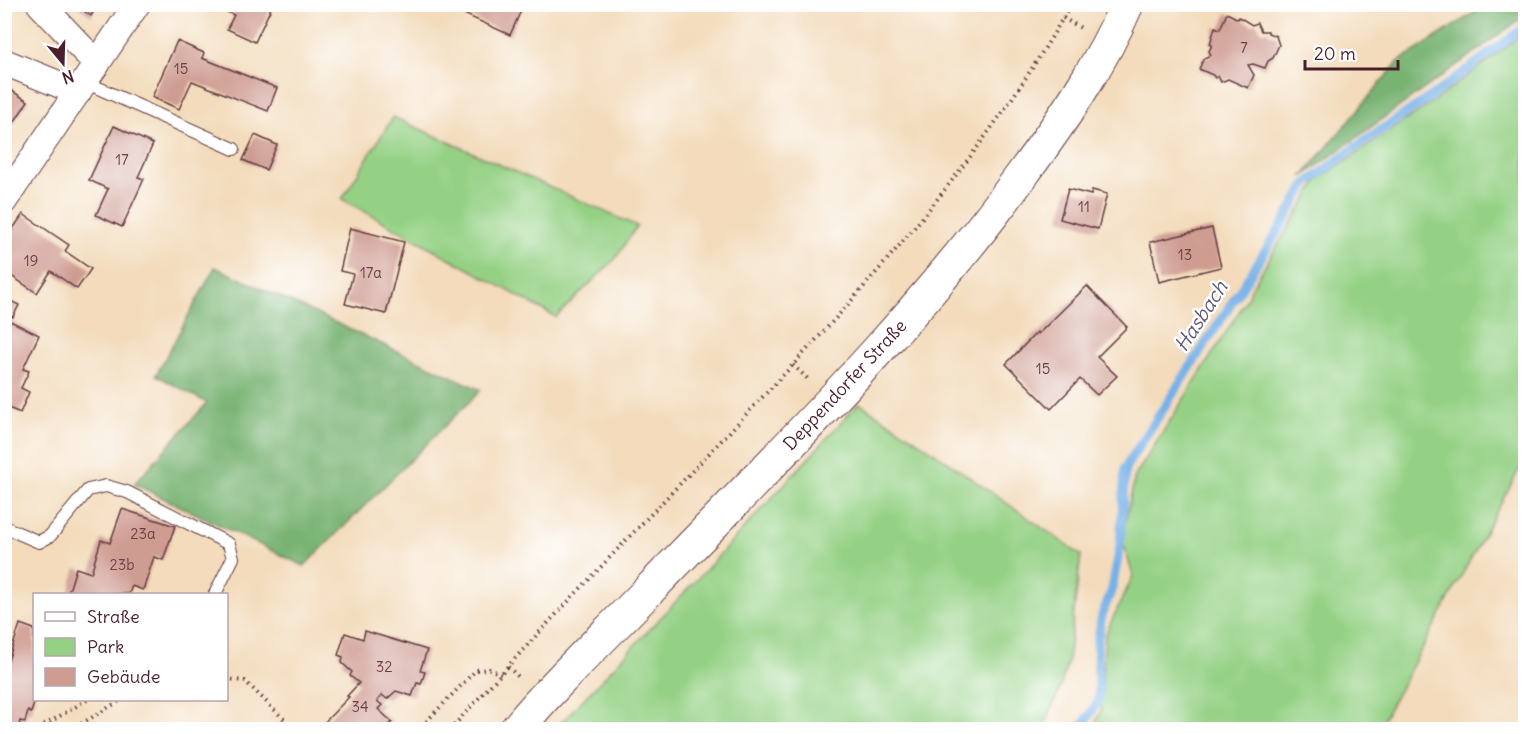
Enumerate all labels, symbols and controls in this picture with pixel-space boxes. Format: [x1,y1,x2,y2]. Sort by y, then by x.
north arrow [33,33,93,93]
scale bar [1305,33,1398,71]
house number: 7 [1240,38,1248,57]
text: 20 m [1314,42,1356,65]
house number: 15 [174,59,188,78]
text: N [59,66,76,88]
house number: 17 [115,150,129,169]
house number: 11 [1078,197,1090,216]
house number: 13 [1178,245,1192,264]
house number: 19 [24,251,38,270]
house number: 17a [360,263,382,282]
water label: Hasbach [1169,275,1233,356]
street label: Deppendorfer Straße [778,314,911,455]
house number: 15 [1036,359,1050,378]
house number: 23a [130,524,156,543]
house number: 23b [109,555,135,574]
legend [33,593,228,701]
text: Straße [87,605,140,628]
text: Park [87,635,124,658]
house number: 32 [376,657,392,676]
text: Gebäude [87,665,160,688]
house number: 34 [351,697,369,716]

